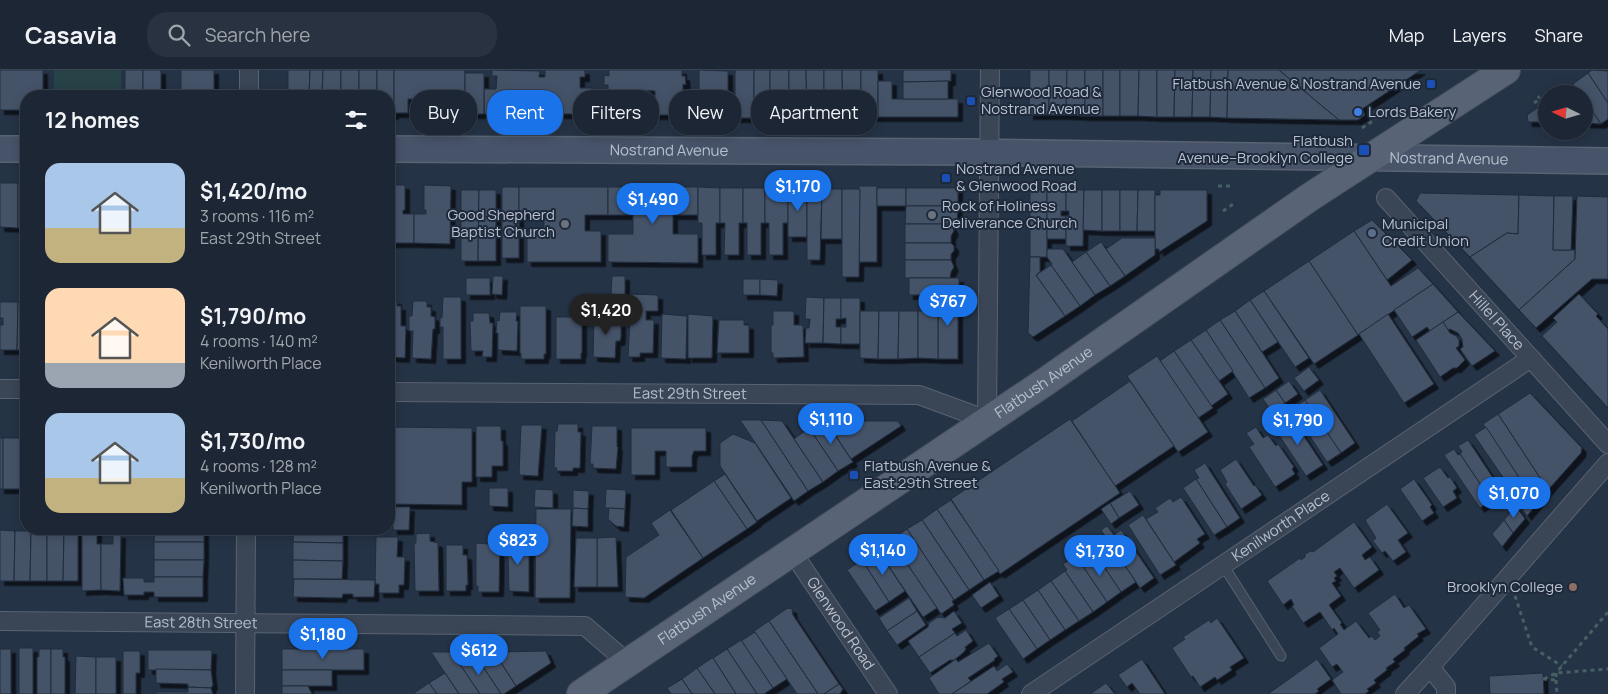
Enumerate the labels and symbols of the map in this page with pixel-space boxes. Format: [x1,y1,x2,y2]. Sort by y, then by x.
place label: Flatbush Avenue & Nostrand Avenue [1172,73,1421,94]
marker: Flatbush Avenue & Nostrand Avenue [1425,78,1437,90]
place label: Glenwood Road & Nostrand Avenue [981,81,1102,119]
north arrow [1538,85,1592,140]
marker: Glenwood Road & Nostrand Avenue [965,95,977,107]
place label: Lords Bakery [1368,101,1456,122]
marker: Lords Bakery [1352,106,1364,118]
place label: Flatbush Avenue–Brooklyn College [1178,130,1353,168]
street label: Nostrand Avenue [610,139,729,161]
marker: Flatbush Avenue–Brooklyn College [1357,143,1371,157]
street label: Nostrand Avenue [1390,147,1509,170]
place label: Nostrand Avenue & Glenwood Road [956,158,1077,196]
pin: $1,170 [757,170,839,212]
marker: Nostrand Avenue & Glenwood Road [940,172,952,184]
pin: $1,490 [612,182,694,225]
place label: Rock of Holiness Deliverance Church [942,195,1077,233]
place label: Good Shepherd Baptist Church [447,204,555,242]
marker: Rock of Holiness Deliverance Church [926,209,938,221]
place label: Municipal Credit Union [1382,213,1469,251]
marker: Good Shepherd Baptist Church [559,218,571,230]
marker: Municipal Credit Union [1366,227,1378,239]
pin: $767 [918,284,978,327]
street label: Hillel Place [1464,286,1530,355]
pin: $1,420 [565,294,647,336]
street label: Flatbush Avenue [990,341,1097,423]
street label: East 29th Street [633,382,747,404]
pin: $1,110 [790,402,872,445]
pin: $1,790 [1257,404,1339,446]
place label: Flatbush Avenue & East 29th Street [864,455,991,493]
marker: Flatbush Avenue & East 29th Street [848,469,860,481]
pin: $1,070 [1473,476,1555,519]
street label: Kenilworth Place [1227,485,1334,566]
pin: $823 [488,524,548,566]
pin: $1,140 [842,534,924,576]
pin: $1,730 [1059,534,1141,577]
street label: Flatbush Avenue [654,568,760,649]
street label: Glenwood Road [802,573,880,674]
place label: Brooklyn College [1447,576,1563,597]
marker: Brooklyn College [1567,581,1579,593]
street label: East 28th Street [144,611,258,633]
pin: $1,180 [282,618,364,660]
pin: $612 [449,634,509,676]

